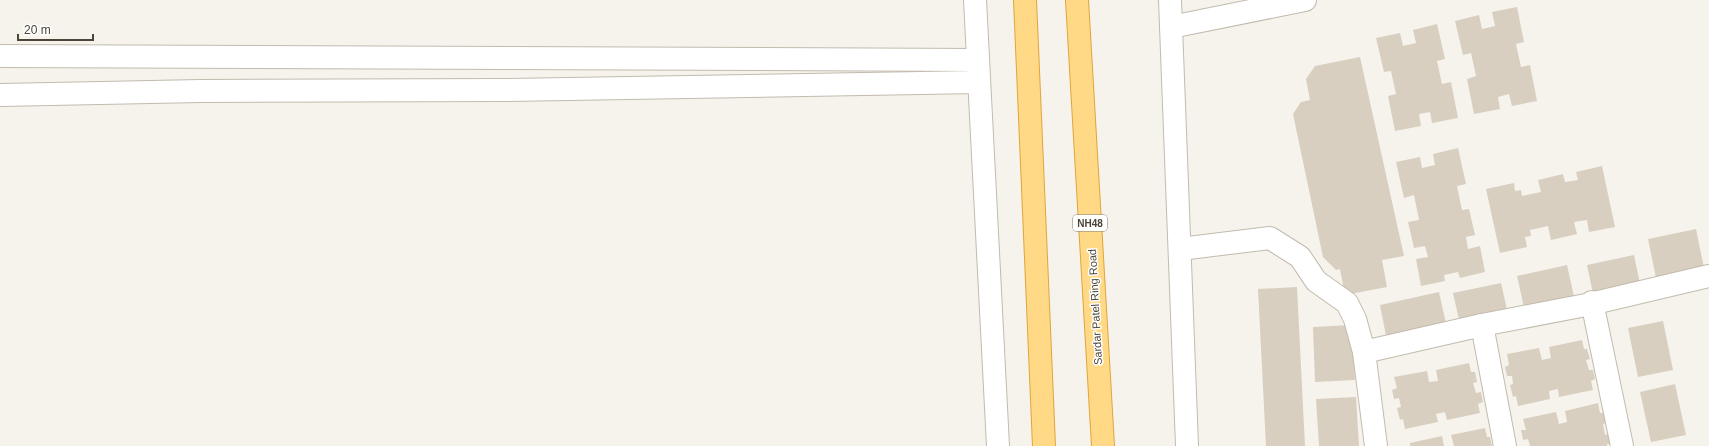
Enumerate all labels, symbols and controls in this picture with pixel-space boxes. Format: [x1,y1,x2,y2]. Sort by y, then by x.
scale bar [18,16,93,42]
text: 20 m [24,23,51,37]
road number: NH48 [1073,215,1107,231]
street label: Sardar Patel Ring Road [1086,249,1104,365]

